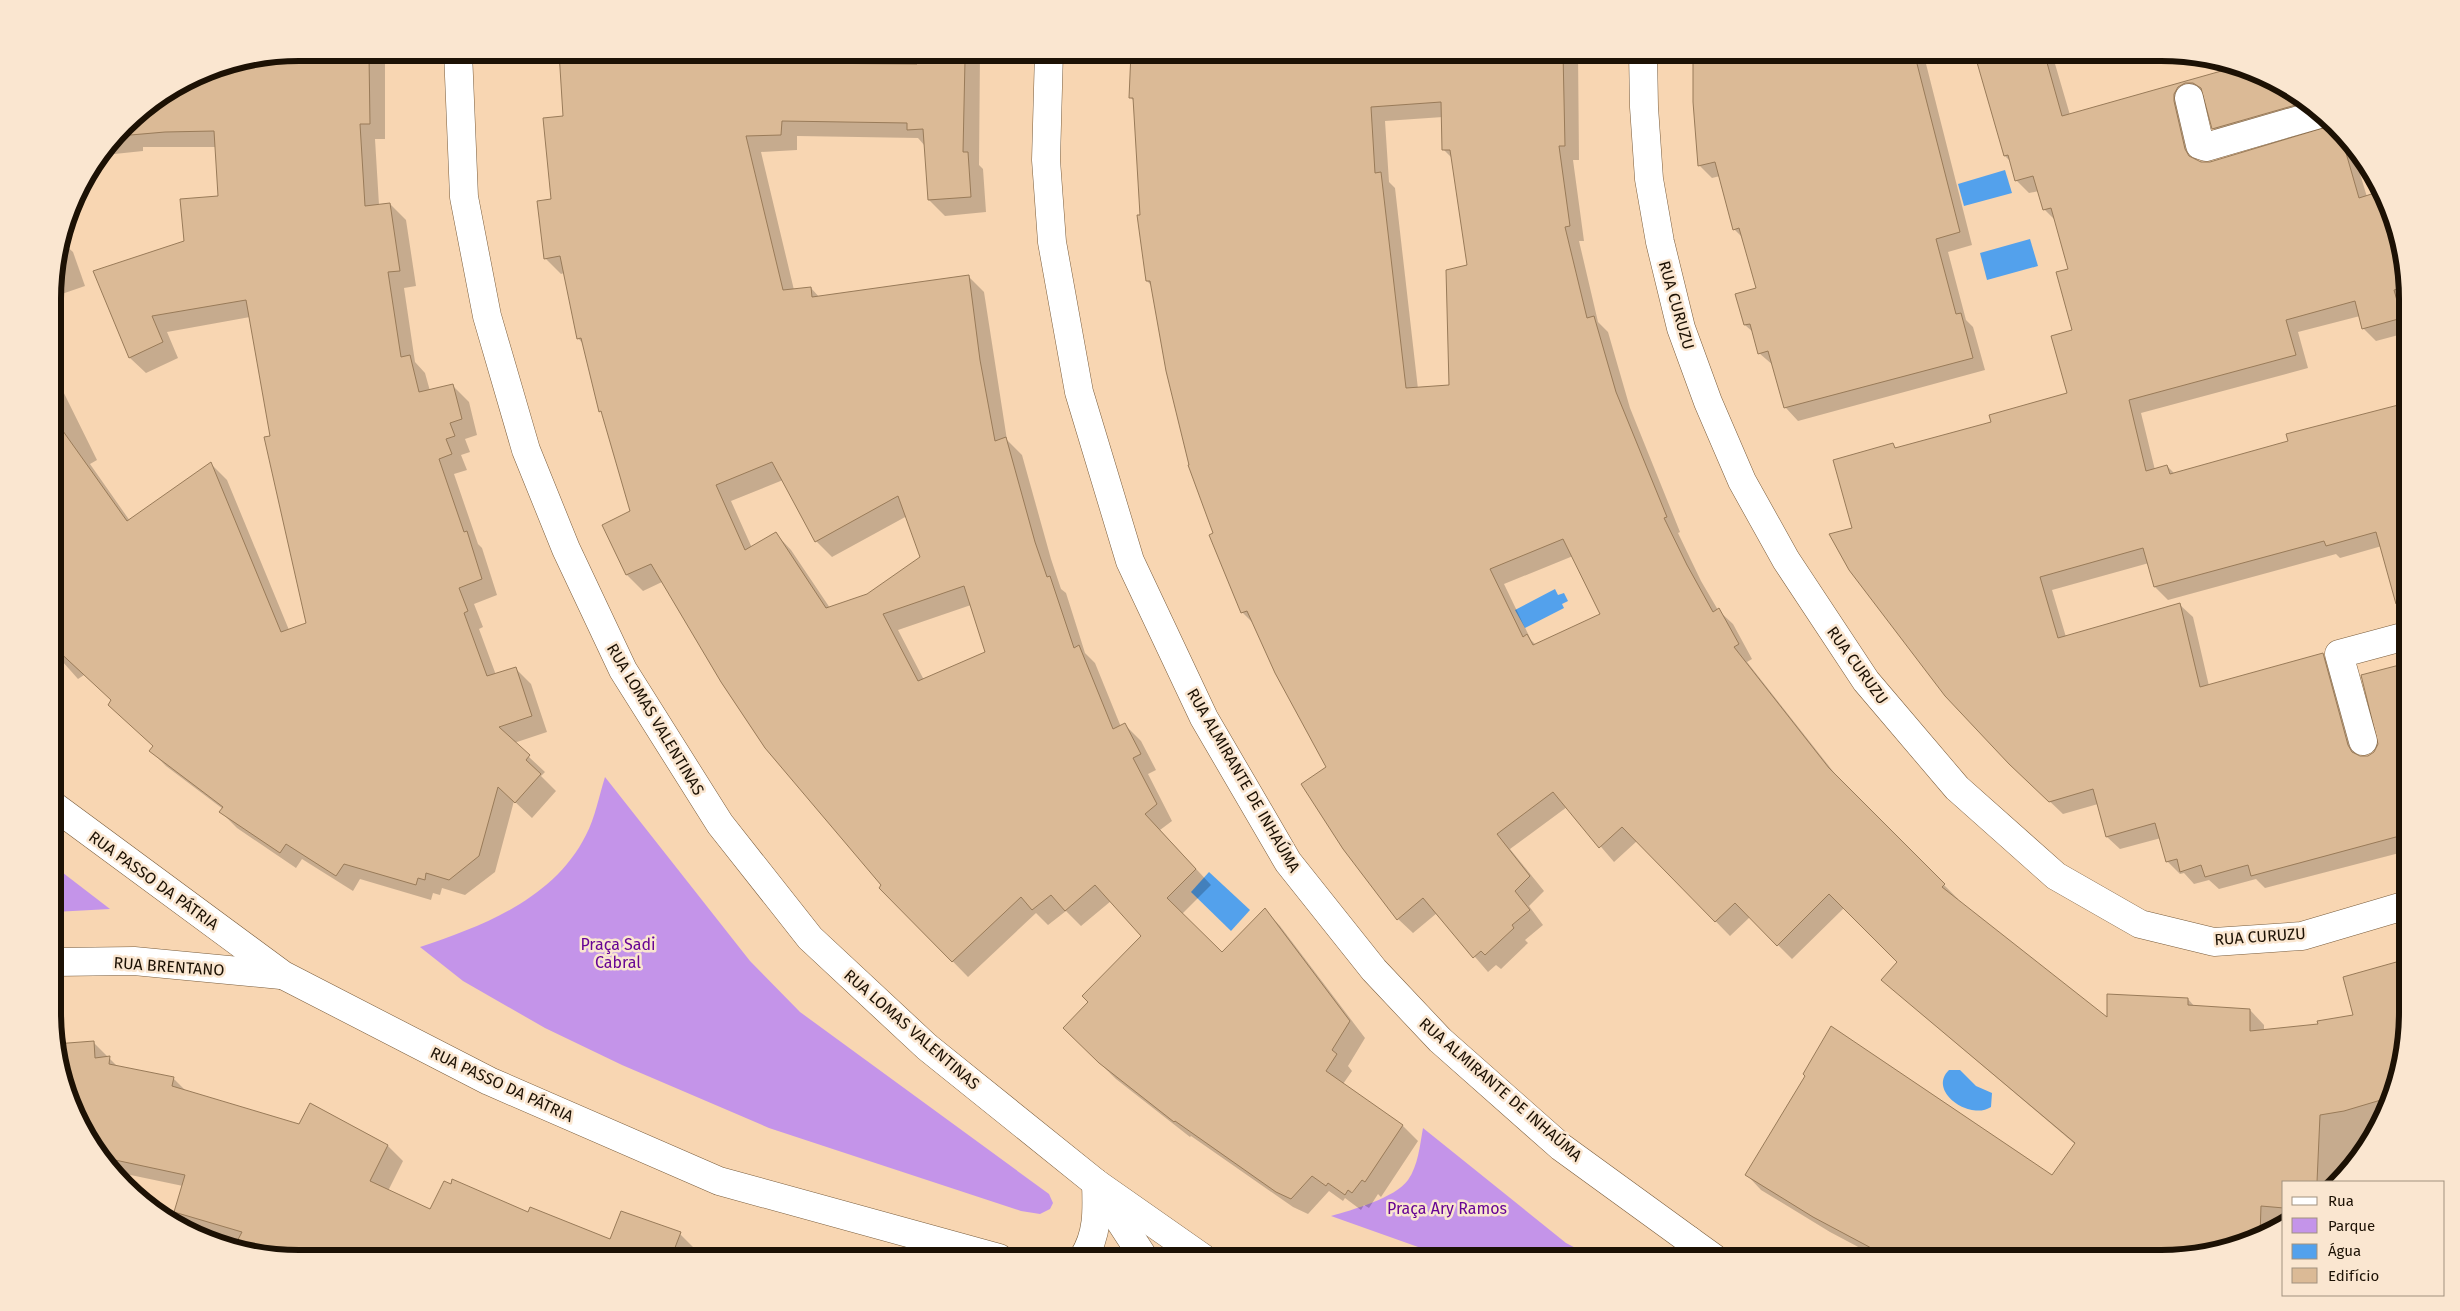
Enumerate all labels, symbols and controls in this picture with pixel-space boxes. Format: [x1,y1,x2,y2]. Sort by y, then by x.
street label: RUA CURUZU [1655,258,1698,352]
street label: RUA CURUZU [1823,623,1892,708]
street label: RUA LOMAS VALENTINAS [603,640,708,799]
street label: RUA ALMIRANTE DE INHAÚMA [1183,684,1305,876]
street label: RUA PASSO DA PÁTRIA [85,826,223,934]
street label: RUA CURUZU [2214,924,2306,949]
park label: Praça Sadi Cabral [580,935,656,972]
street label: RUA BRENTANO [113,953,225,980]
street label: RUA LOMAS VALENTINAS [840,965,984,1094]
street label: RUA ALMIRANTE DE INHAÚMA [1415,1013,1587,1166]
street label: RUA PASSO DA PÁTRIA [427,1042,577,1126]
legend [2282,1181,2445,1296]
text: Rua [2328,1192,2354,1210]
park label: Praça Ary Ramos [1387,1199,1507,1219]
text: Parque [2328,1217,2375,1235]
text: Água [2328,1242,2361,1260]
text: Edifício [2328,1267,2379,1285]

